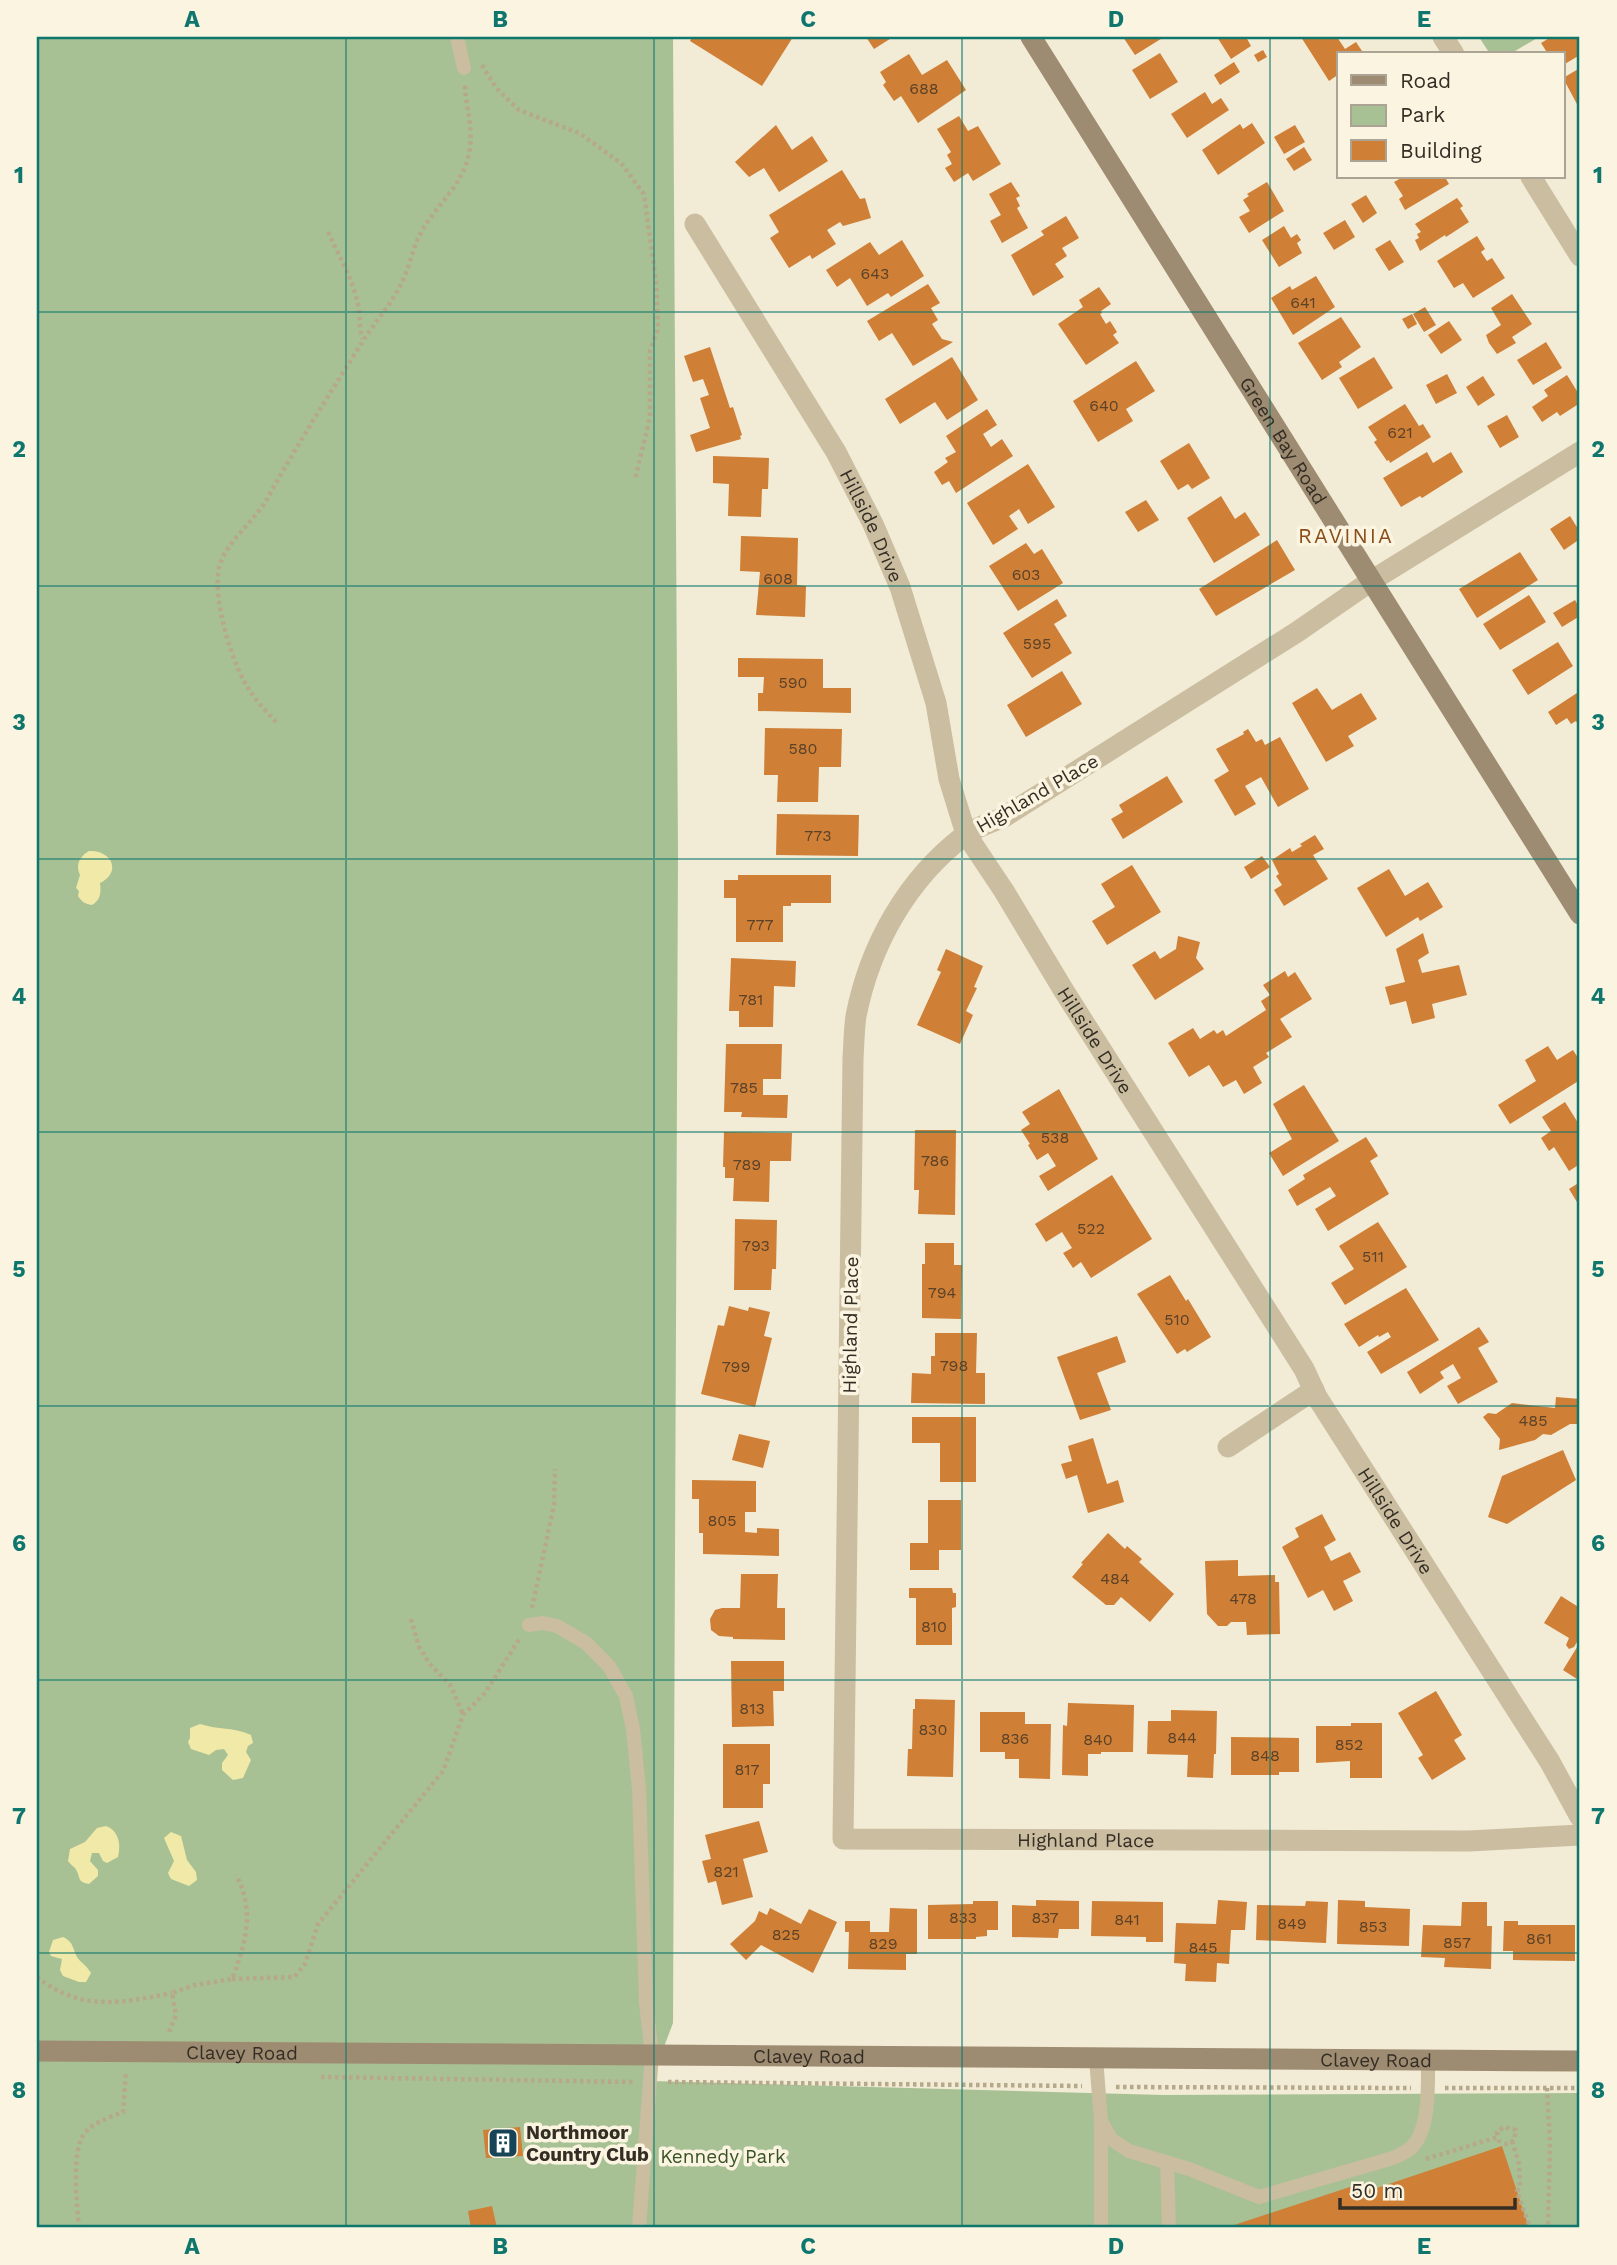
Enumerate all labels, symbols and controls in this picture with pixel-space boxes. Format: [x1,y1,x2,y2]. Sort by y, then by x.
text: A [184,6,200,33]
text: B [492,6,508,33]
text: C [800,6,816,33]
text: D [1108,6,1124,33]
text: E [1417,6,1431,33]
legend [1337,52,1564,178]
text: Road [1400,68,1451,93]
house number: 688 [909,79,939,98]
text: Park [1400,102,1445,127]
text: Building [1400,138,1482,163]
text: 1 [14,162,24,189]
text: 1 [1593,162,1603,189]
house number: 643 [861,264,889,283]
house number: 641 [1290,293,1316,312]
street label: Green Bay Road [1235,373,1332,509]
house number: 640 [1089,396,1119,415]
house number: 621 [1387,423,1413,442]
text: 2 [12,436,26,463]
text: 2 [1591,436,1605,463]
street label: Hillside Drive [835,465,908,586]
district label: RAVINIA [1298,523,1394,548]
house number: 603 [1012,565,1040,584]
house number: 608 [763,569,793,588]
house number: 595 [1023,634,1051,653]
house number: 590 [778,673,808,692]
text: 3 [12,709,26,736]
text: 3 [1591,709,1605,736]
house number: 580 [788,739,818,758]
street label: Highland Place [972,749,1102,838]
house number: 773 [804,826,832,845]
house number: 777 [747,915,773,934]
text: 4 [12,983,27,1010]
street label: Hillside Drive [1052,983,1137,1098]
text: 4 [1591,983,1606,1010]
house number: 781 [739,990,763,1009]
house number: 785 [730,1078,758,1097]
house number: 538 [1041,1128,1069,1147]
house number: 786 [921,1151,949,1170]
house number: 789 [733,1155,761,1174]
house number: 522 [1077,1219,1105,1238]
house number: 793 [742,1236,770,1255]
house number: 511 [1362,1247,1384,1266]
text: 5 [12,1256,26,1283]
street label: Highland Place [838,1256,863,1394]
text: 5 [1591,1256,1605,1283]
house number: 794 [928,1283,957,1302]
house number: 510 [1164,1310,1190,1329]
house number: 798 [940,1356,968,1375]
house number: 799 [722,1357,750,1376]
house number: 485 [1519,1411,1547,1430]
street label: Hillside Drive [1353,1463,1438,1579]
house number: 805 [707,1511,737,1530]
text: 6 [12,1530,26,1557]
text: 6 [1591,1530,1605,1557]
house number: 484 [1100,1569,1130,1588]
house number: 478 [1229,1589,1257,1608]
house number: 810 [921,1617,947,1636]
house number: 813 [739,1699,765,1718]
house number: 830 [919,1720,947,1739]
house number: 844 [1167,1728,1197,1747]
house number: 836 [1001,1729,1029,1748]
house number: 840 [1083,1730,1113,1749]
house number: 852 [1335,1735,1363,1754]
house number: 848 [1250,1746,1280,1765]
house number: 817 [734,1760,760,1779]
text: 7 [12,1803,26,1830]
text: 7 [1591,1803,1605,1830]
street label: Highland Place [1017,1829,1155,1852]
house number: 821 [713,1862,739,1881]
house number: 833 [949,1908,977,1927]
house number: 837 [1031,1908,1059,1927]
house number: 841 [1114,1910,1140,1929]
house number: 849 [1277,1914,1307,1933]
house number: 853 [1359,1917,1387,1936]
house number: 825 [772,1925,800,1944]
house number: 861 [1526,1929,1552,1948]
house number: 857 [1443,1933,1471,1952]
house number: 829 [868,1934,898,1953]
house number: 845 [1189,1938,1217,1957]
street label: Clavey Road [186,2041,298,2065]
street label: Clavey Road [753,2045,865,2068]
street label: Clavey Road [1320,2048,1432,2072]
text: 8 [12,2077,26,2104]
text: 8 [1591,2077,1605,2104]
place label: Northmoor Country Club [526,2121,649,2166]
building icon: Northmoor Country Club [486,2126,520,2160]
park label: Kennedy Park [660,2145,786,2168]
scale bar [1340,2167,1516,2211]
text: 50 m [1351,2178,1403,2203]
text: A [184,2233,200,2260]
text: B [492,2233,508,2260]
text: C [800,2233,816,2260]
text: D [1108,2233,1124,2260]
text: E [1417,2233,1431,2260]

